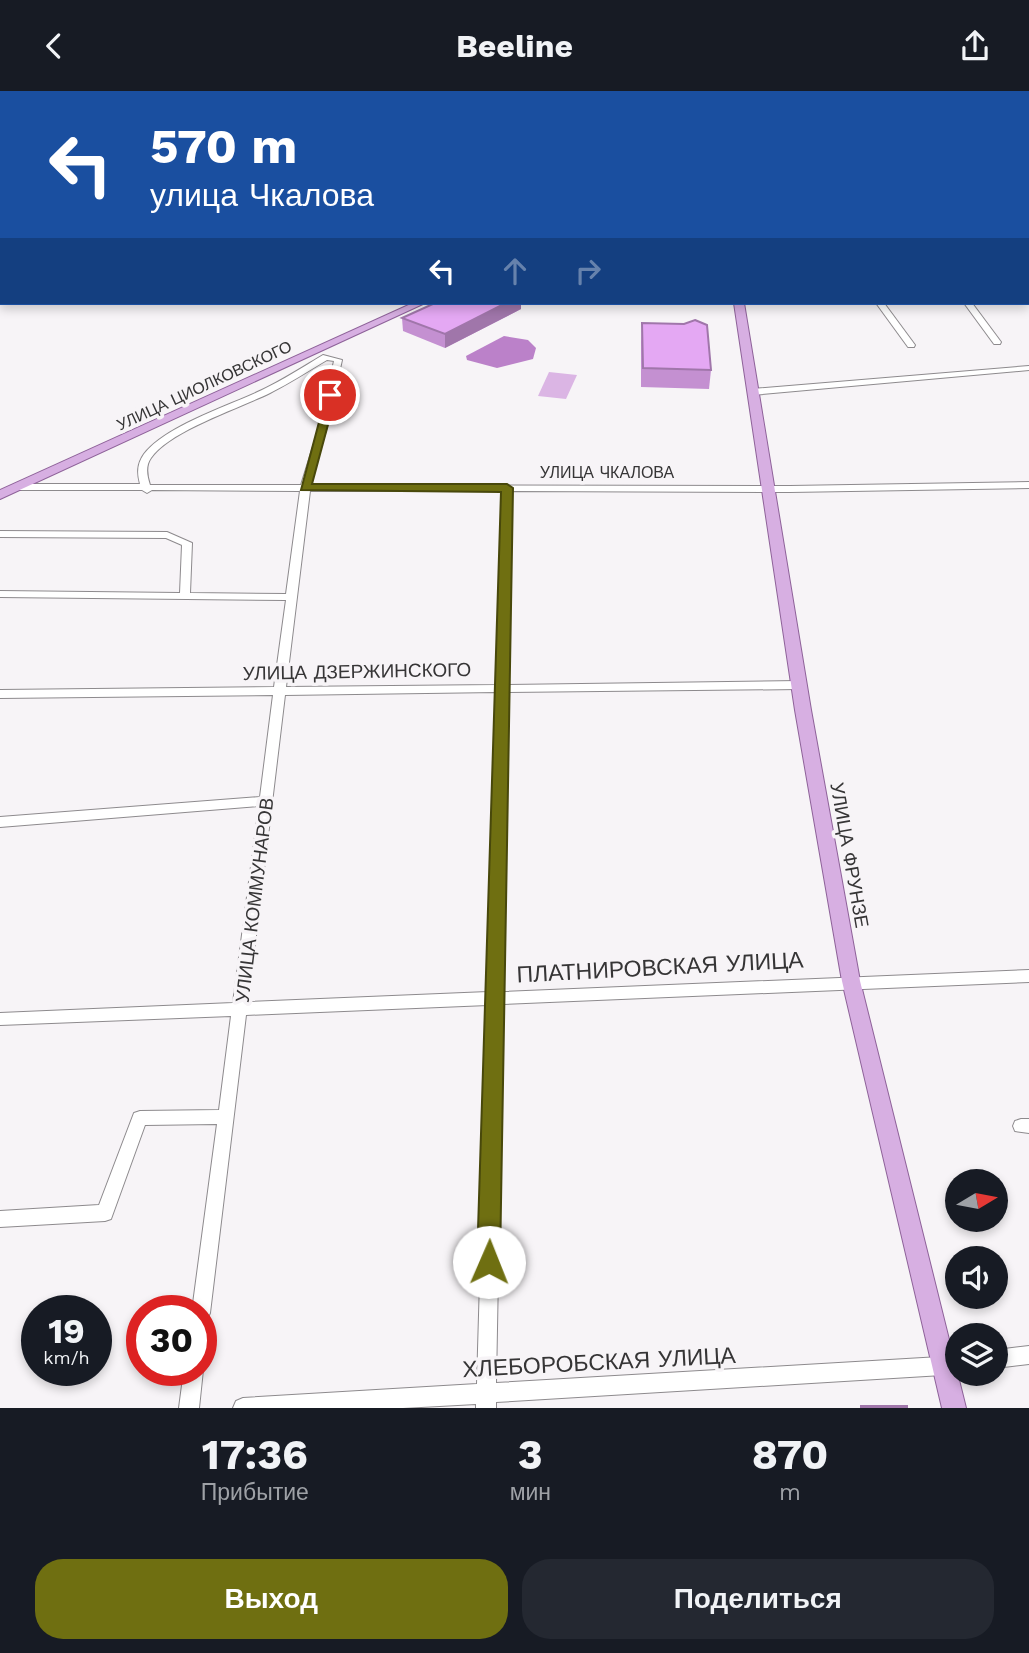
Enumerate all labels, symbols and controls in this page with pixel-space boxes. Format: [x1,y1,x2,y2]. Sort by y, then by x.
icon: back [35,27,73,65]
text: Beeline [456,27,573,65]
icon: share [956,27,994,65]
text: 570 m [150,117,297,175]
icon: left [35,119,126,210]
text: улица Чкалова [150,176,374,214]
icon: left [423,252,461,290]
icon: ahead [496,252,534,290]
icon: right [569,252,607,290]
street label: УЛИЦА ЦИОЛКОВСКОГО [114,337,295,434]
pin [300,365,360,425]
icon: arrive [311,376,349,414]
street label: УЛИЦА ЧКАЛОВА [540,463,675,482]
street label: УЛИЦА ДЗЕРЖИНСКОГО [243,658,471,685]
street label: УЛИЦА ФРУНЗЕ [825,780,874,930]
street label: УЛИЦА КОММУНАРОВ [231,796,278,1004]
street label: ПЛАТНИРОВСКАЯ УЛИЦА [516,946,805,988]
north arrow [945,1169,1008,1232]
map controls [945,1169,1008,1386]
position arrow [452,1225,526,1299]
button: sound [945,1246,1008,1309]
speed limit sign: 30 [126,1295,217,1386]
text: 19 [48,1310,85,1352]
button: layers [945,1323,1008,1386]
street label: ХЛЕБОРОБСКАЯ УЛИЦА [462,1342,737,1383]
text: km/h [43,1347,90,1368]
text: 17:36 [202,1430,308,1479]
text: 3 [518,1430,543,1479]
text: 870 [752,1430,828,1479]
text: Прибытие [201,1479,309,1506]
text: мин [510,1479,551,1506]
text: m [779,1479,801,1506]
button: Выход [35,1559,508,1639]
button: Поделиться [522,1559,994,1639]

